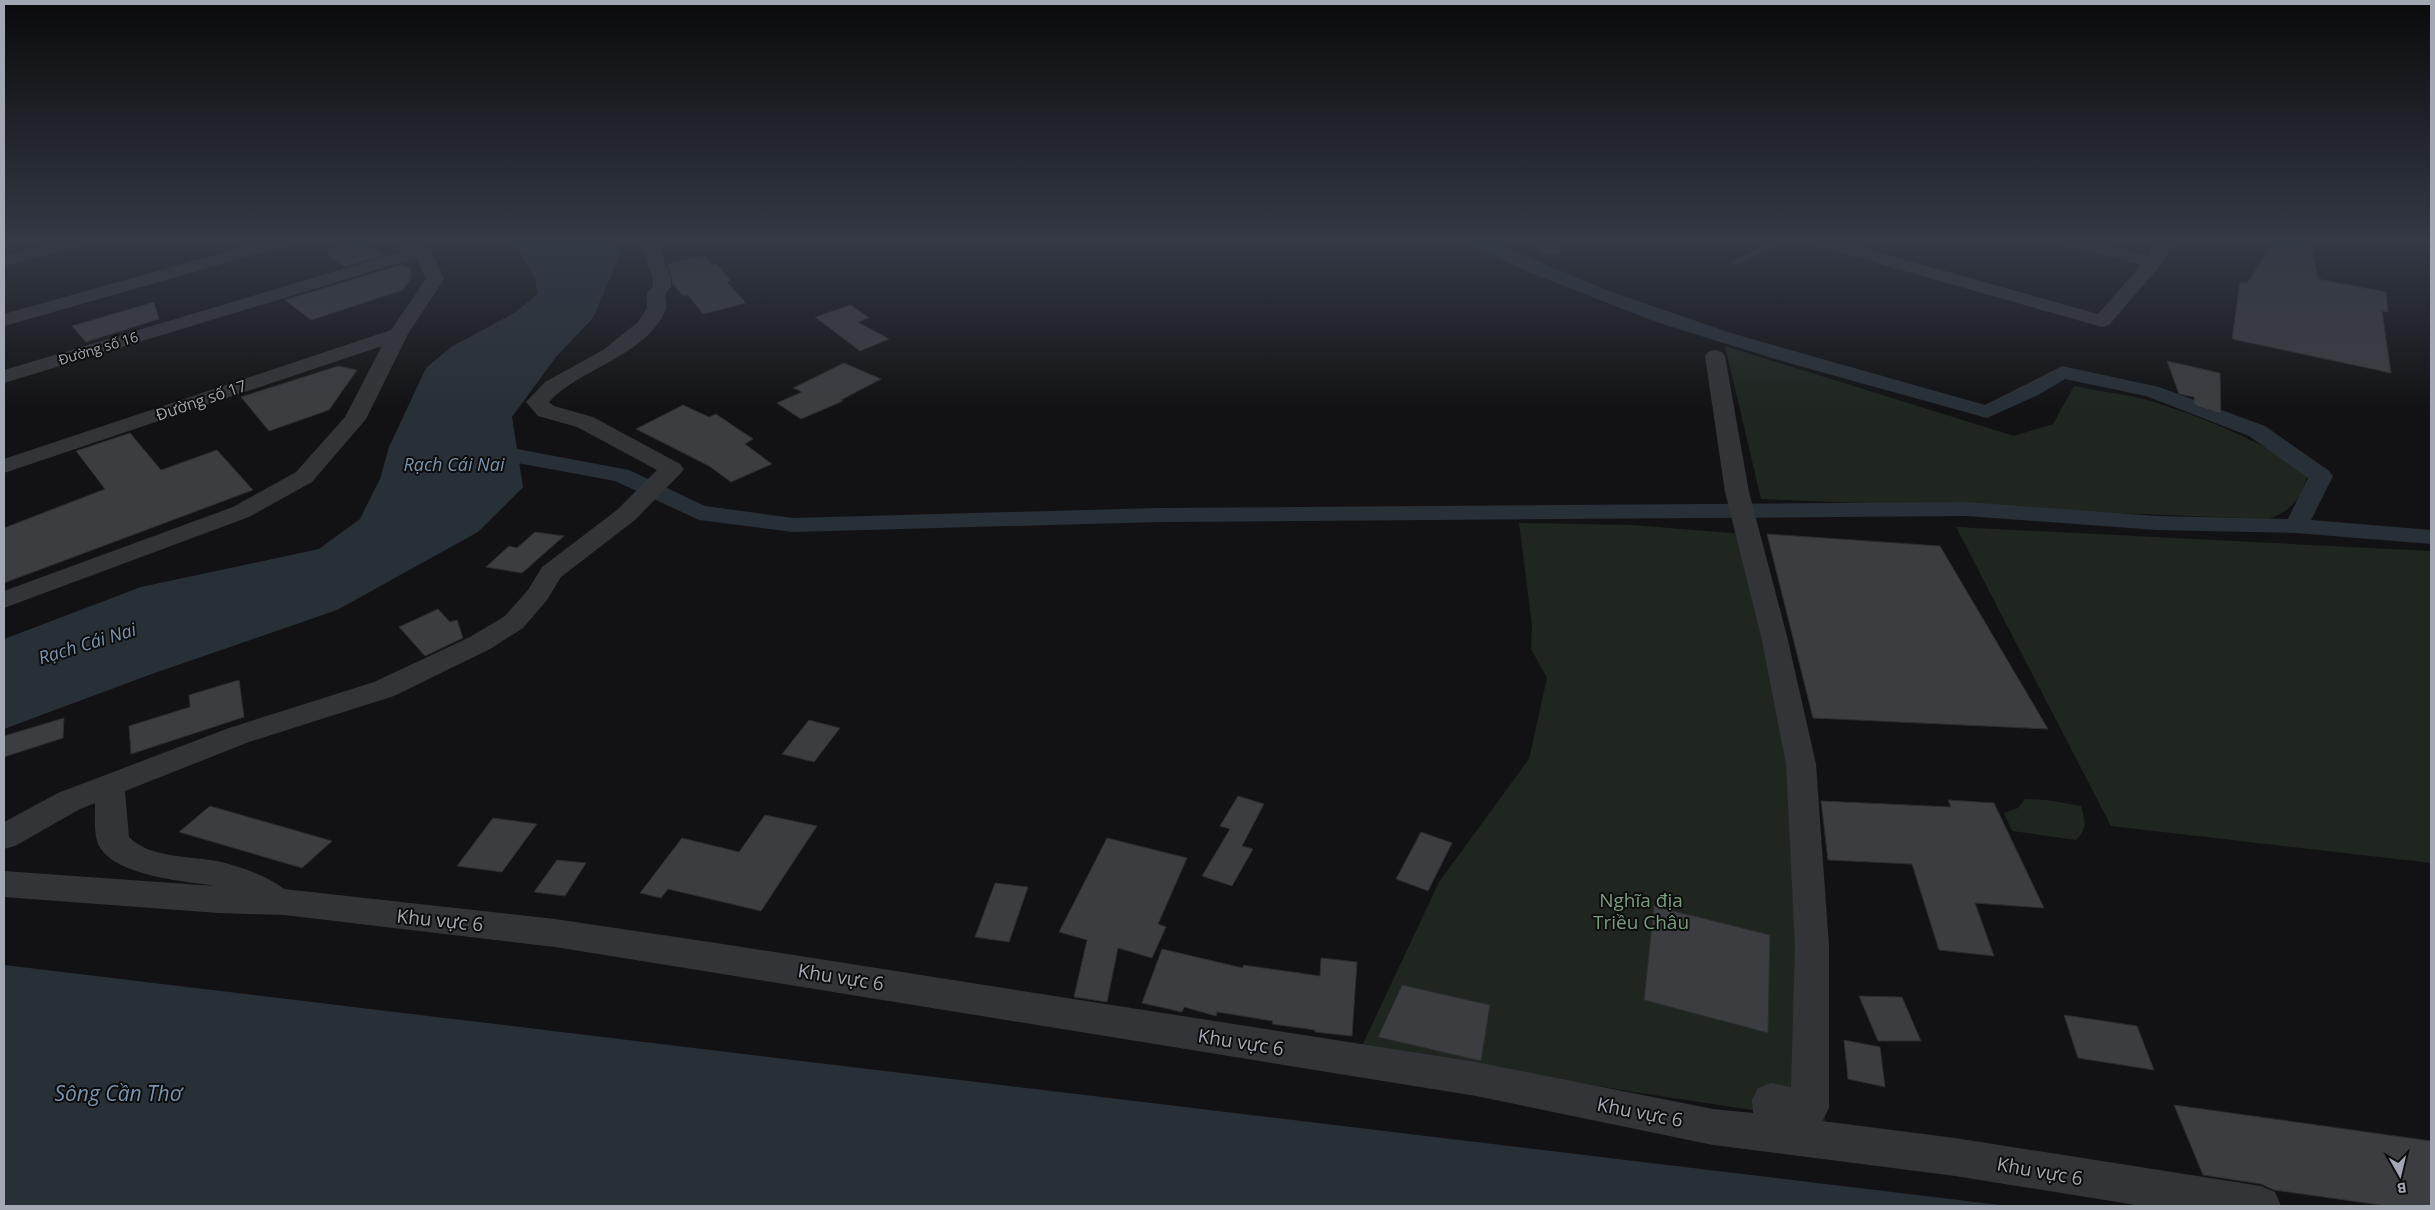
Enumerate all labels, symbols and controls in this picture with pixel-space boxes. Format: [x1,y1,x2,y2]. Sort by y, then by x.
street label: Đường số 16 [56,327,140,369]
street label: Đường số 17 [153,374,249,426]
water label: Rạch Cái Nai [403,452,505,476]
water label: Rạch Cái Nai [35,617,139,669]
park label: Nghĩa địa Triều Châu [1593,887,1689,935]
street label: Khu vực 6 [395,903,485,937]
street label: Khu vực 6 [796,957,886,997]
street label: Khu vực 6 [1196,1022,1286,1062]
water label: Sông Cần Thơ [54,1079,184,1107]
street label: Khu vực 6 [1595,1091,1685,1133]
north arrow [2375,1150,2425,1200]
street label: Khu vực 6 [1995,1151,2085,1191]
text: B [2396,1178,2408,1198]

